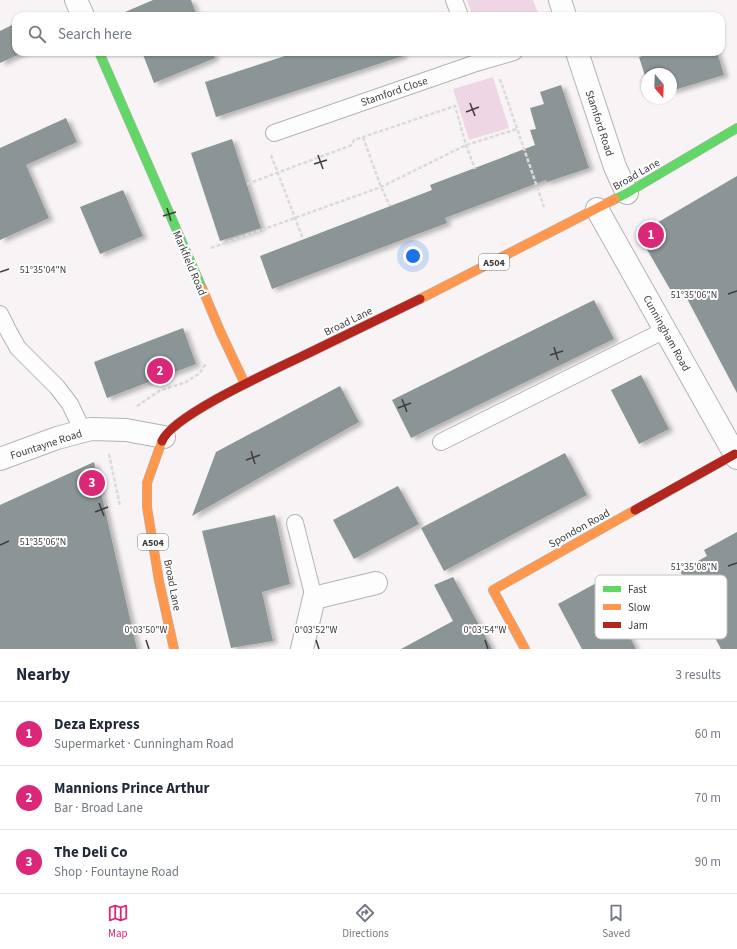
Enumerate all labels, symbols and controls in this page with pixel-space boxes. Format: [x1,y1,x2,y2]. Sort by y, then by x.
search box [12,12,725,56]
icon: search [26,23,48,45]
text: Search here [58,24,132,45]
north arrow [641,68,677,104]
street label: Stamford Close [359,73,430,110]
street label: Stamford Road [582,88,617,158]
street label: Broad Lane [610,155,663,194]
pin: 1 [638,220,664,250]
street label: Markfield Road [169,229,210,298]
your location [403,246,423,266]
road number: A504 [479,254,509,270]
text: 51°35'04"N [20,263,66,277]
text: 51°35'06"N [671,288,717,302]
street label: Cunningham Road [639,292,694,374]
street label: Broad Lane [321,303,375,340]
pin: 2 [147,356,173,386]
street label: Fountayne Road [8,426,84,463]
pin: 3 [79,468,105,498]
street label: Spondon Road [546,505,613,551]
road number: A504 [138,534,168,550]
text: 51°35'06"N [20,535,66,549]
street label: Broad Lane [160,558,185,613]
text: 51°35'08"N [671,560,717,574]
legend [595,575,727,639]
text: Fast [628,582,647,597]
text: Slow [628,600,651,615]
text: Jam [628,618,648,633]
text: 0°03'50"W [125,623,168,637]
text: 0°03'52"W [295,623,338,637]
text: 0°03'54"W [464,623,507,637]
text: Nearby [16,663,70,687]
text: 3 results [676,666,721,684]
text: Deza Express [54,714,140,735]
text: 1 [26,725,32,743]
text: 60 m [695,725,721,743]
text: Supermarket · Cunningham Road [54,735,234,753]
text: Mannions Prince Arthur [54,778,210,799]
text: 2 [26,789,32,807]
text: 70 m [695,789,721,807]
text: Bar · Broad Lane [54,799,143,817]
text: The Deli Co [54,842,127,863]
text: 3 [26,853,32,871]
text: 90 m [695,853,721,871]
text: Shop · Fountayne Road [54,863,179,881]
tab: Map [107,902,129,941]
tab: Directions [342,902,389,941]
tab: Saved [602,902,630,941]

